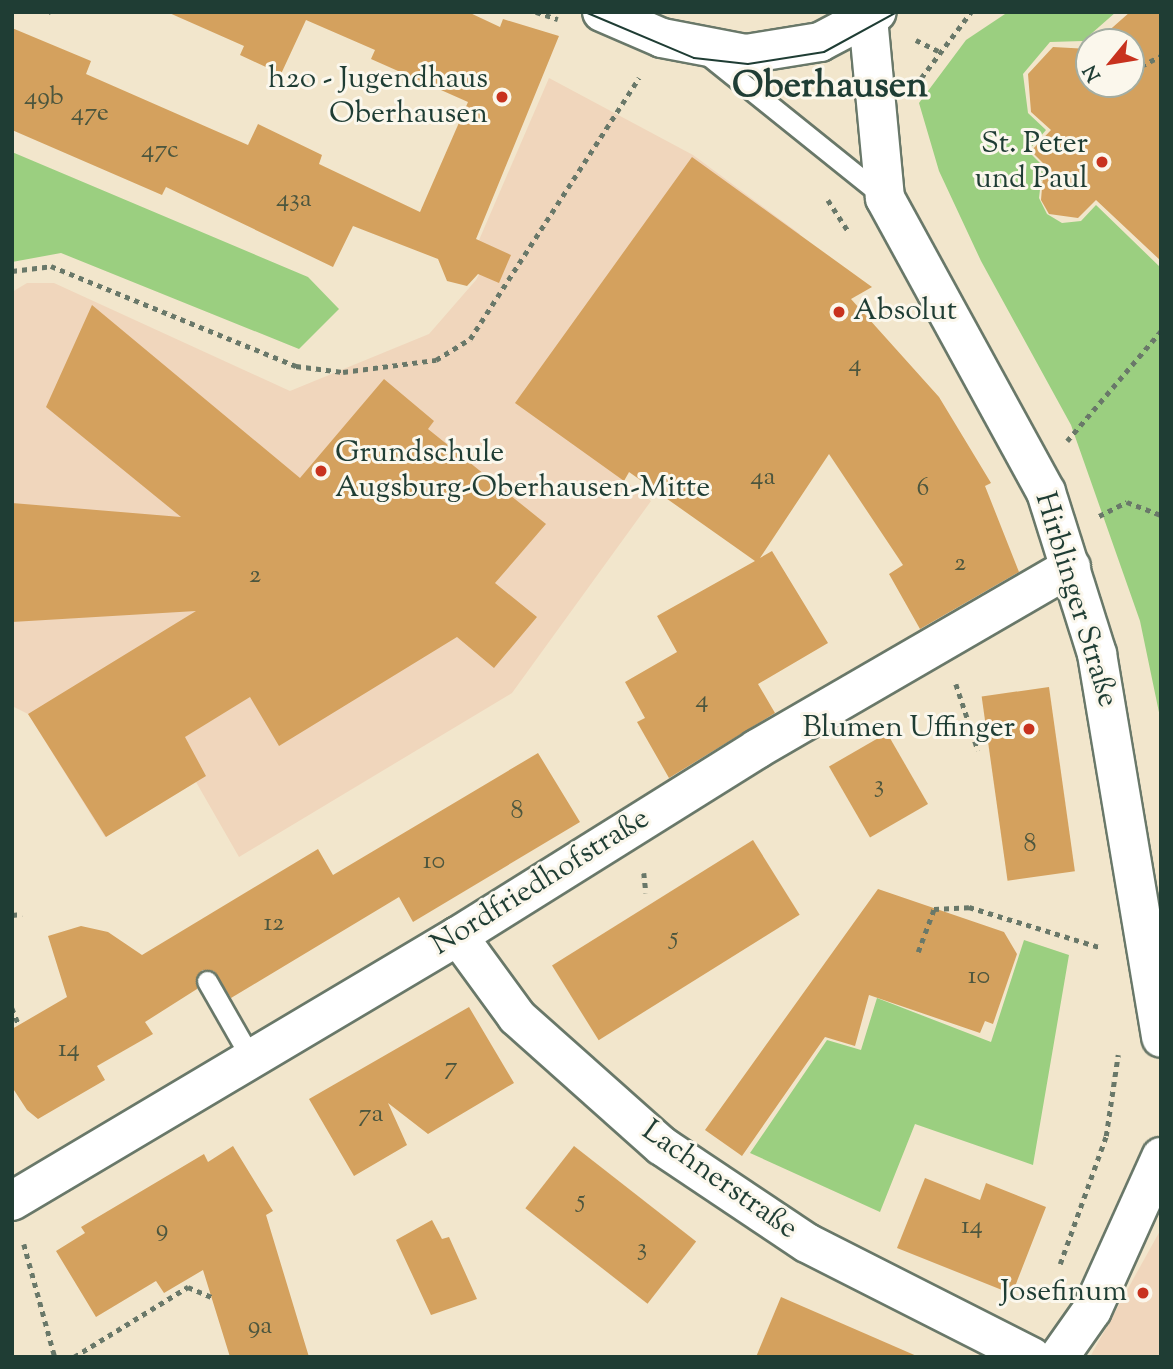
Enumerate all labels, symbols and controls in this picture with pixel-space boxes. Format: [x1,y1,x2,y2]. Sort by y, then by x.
north arrow [1075,28,1145,98]
text: N [1078,59,1109,86]
place label: h2o - Jugendhaus Oberhausen [268,62,488,132]
district label: Oberhausen [732,65,928,109]
house number: 49b [24,82,64,114]
marker: h2o - Jugendhaus Oberhausen [494,89,510,105]
house number: 47e [71,98,109,130]
place label: St. Peter und Paul [974,127,1088,198]
house number: 47c [141,135,179,167]
marker: St. Peter und Paul [1094,154,1110,170]
house number: 43a [276,184,312,216]
place label: Absolut [853,294,957,330]
marker: Absolut [831,304,847,320]
house number: 4 [848,349,862,381]
place label: Grundschule Augsburg-Oberhausen-Mitte [335,436,710,506]
house number: 4a [750,462,776,494]
marker: Grundschule Augsburg-Oberhausen-Mitte [313,463,329,479]
house number: 6 [917,473,929,505]
street label: Hirblinger Straße [1025,488,1125,712]
house number: 2 [954,548,966,580]
house number: 2 [249,560,261,592]
house number: 4 [695,685,709,717]
place label: Blumen Uffinger [803,711,1015,747]
marker: Blumen Uffinger [1021,721,1037,737]
house number: 3 [874,770,884,802]
house number: 8 [511,796,523,828]
street label: Nordfriedhofstraße [425,801,657,965]
house number: 8 [1024,829,1036,861]
house number: 10 [423,846,445,878]
house number: 12 [263,908,285,940]
house number: 5 [670,922,678,954]
house number: 10 [968,961,990,993]
house number: 14 [58,1034,80,1066]
house number: 7 [444,1052,458,1084]
house number: 7a [358,1099,384,1131]
street label: Lachnerstraße [634,1114,804,1248]
house number: 5 [577,1185,585,1217]
house number: 14 [961,1211,983,1243]
house number: 9 [156,1214,168,1246]
house number: 3 [637,1233,647,1265]
place label: Josefinum [1000,1275,1127,1311]
marker: Josefinum [1133,1283,1153,1303]
house number: 9a [248,1311,272,1343]

